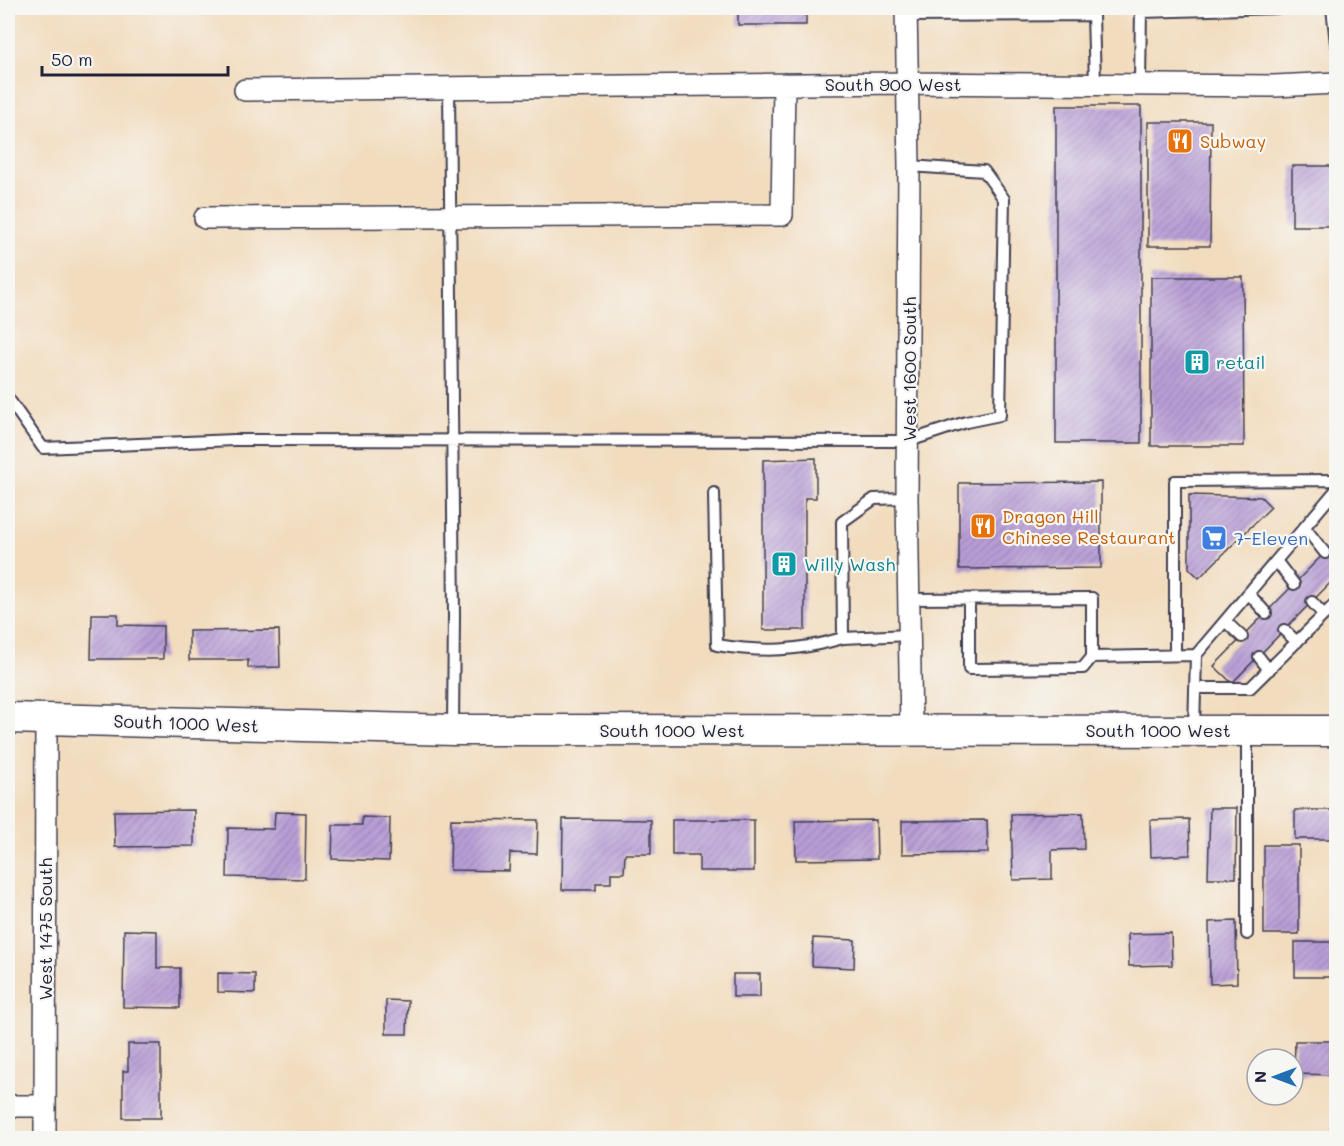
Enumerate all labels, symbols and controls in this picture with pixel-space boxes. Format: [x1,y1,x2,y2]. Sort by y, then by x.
scale bar [42,39,228,77]
text: 50 m [51,47,93,71]
street label: South 900 West [825,72,961,96]
restaurant icon: Subway [1165,126,1195,156]
place label: Subway [1200,129,1266,153]
street label: West 1600 South [897,297,921,442]
building icon: retail [1182,347,1212,377]
place label: retail [1216,350,1265,374]
place label: Dragon Hill Chinese Restaurant [1002,504,1176,549]
restaurant icon: Dragon Hill Chinese Restaurant [968,511,998,541]
supermarket icon: 7-Eleven [1199,523,1229,553]
place label: 7-Eleven [1234,526,1308,550]
building icon: Willy Wash [769,549,799,579]
place label: Willy Wash [804,552,895,576]
street label: South 1000 West [113,708,259,738]
street label: South 1000 West [599,718,745,742]
street label: South 1000 West [1085,718,1231,742]
street label: West 1475 South [33,858,57,1000]
north arrow [1245,1047,1305,1107]
text: N [1249,1071,1270,1083]

